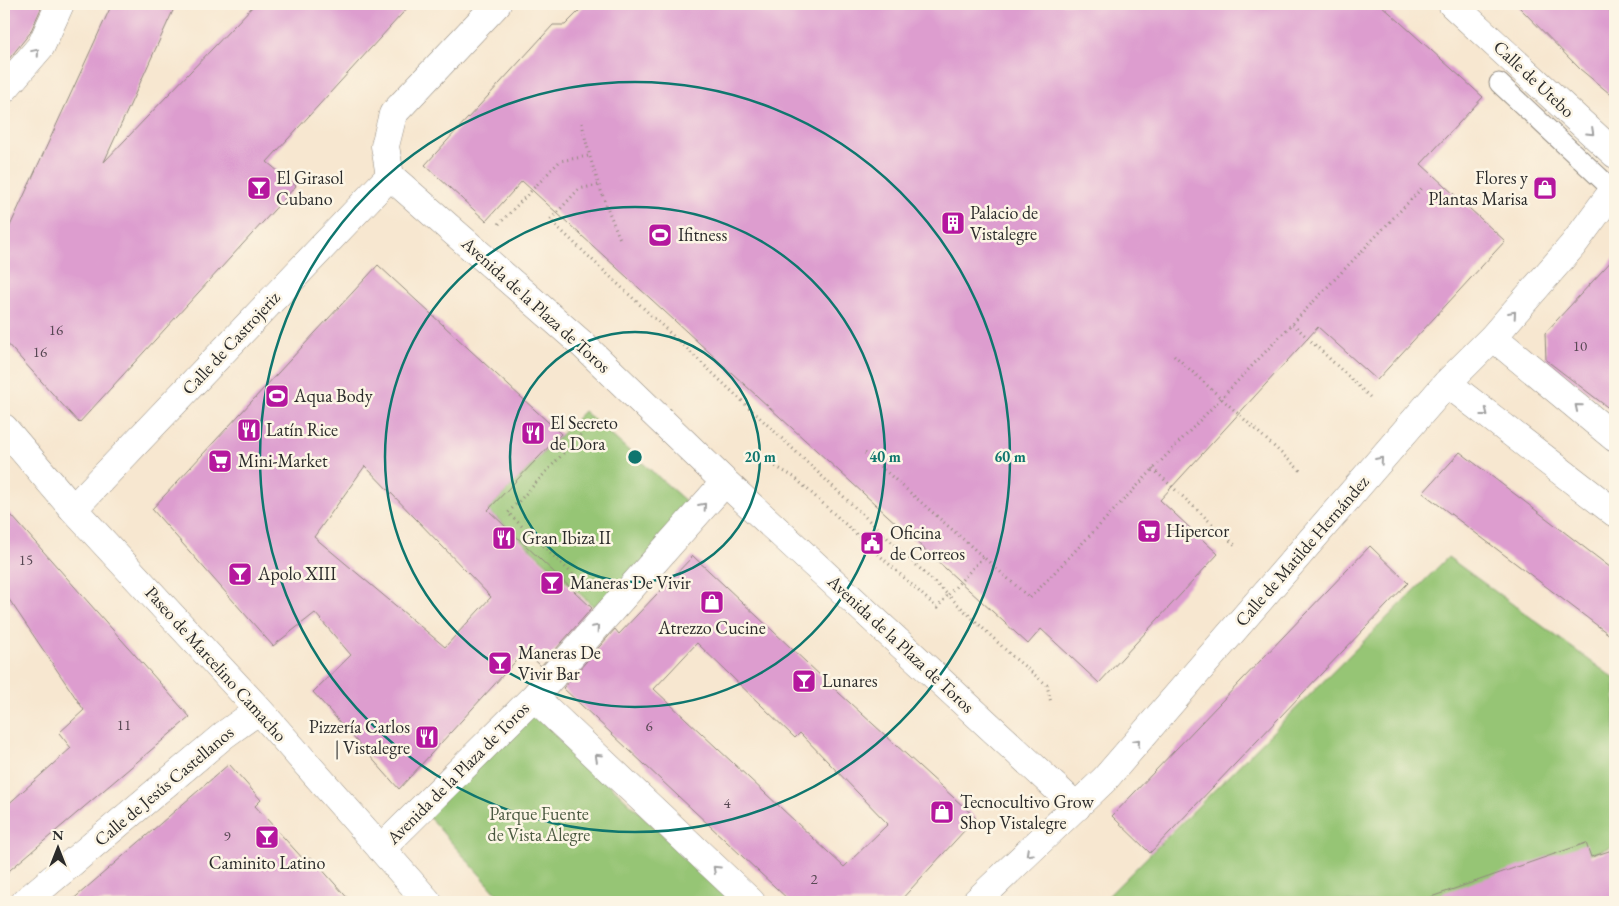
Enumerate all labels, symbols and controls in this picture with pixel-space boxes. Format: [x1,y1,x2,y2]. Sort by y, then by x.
street label: Calle de Utebo [1489,35,1580,122]
one-way arrow [30,49,38,58]
one-way arrow [1586,126,1595,135]
place label: El Girasol Cubano [276,166,344,210]
place label: Flores y Plantas Marisa [1428,166,1529,210]
bar icon: El Girasol Cubano [246,175,272,201]
shop icon: Flores y Plantas Marisa [1532,175,1558,201]
place label: Palacio de Vistalegre [970,201,1038,245]
building icon: Palacio de Vistalegre [940,210,966,236]
sports icon: Ifitness [647,222,673,248]
place label: Ifitness [678,223,727,246]
street label: Avenida de la Plaza de Toros [456,231,616,378]
street label: Calle de Castrojeriz [177,286,285,399]
one-way arrow [1507,311,1516,320]
house number: 16 [49,320,63,339]
house number: 10 [1573,336,1587,355]
house number: 16 [33,342,47,361]
sports icon: Aqua Body [264,383,290,409]
place label: Aqua Body [293,384,373,407]
one-way arrow [1574,404,1583,413]
one-way arrow [1479,407,1489,416]
place label: El Secreto de Dora [550,411,618,455]
restaurant icon: Latín Rice [236,417,262,443]
place label: Latín Rice [266,418,338,441]
restaurant icon: El Secreto de Dora [520,420,546,446]
text: 20 m [744,447,776,466]
text: 40 m [869,447,901,466]
text: 60 m [994,447,1026,466]
supermarket icon: Mini-Market [207,448,233,474]
centre of rings [626,448,644,466]
place label: Mini-Market [238,449,328,472]
one-way arrow [1374,457,1383,466]
street label: Calle de Matilde Hernández [1230,470,1374,631]
one-way arrow [698,503,707,512]
supermarket icon: Hipercor [1136,518,1162,544]
place label: Hipercor [1166,519,1229,542]
place label: Oficina de Correos [890,521,965,565]
restaurant icon: Gran Ibiza II [491,525,517,551]
place label: Gran Ibiza II [522,526,611,549]
public building icon: Oficina de Correos [859,530,885,556]
house number: 15 [19,550,33,569]
bar icon: Apolo XIII [227,561,253,587]
place label: Apolo XIII [257,562,336,585]
street label: Avenida de la Plaza de Toros [822,569,980,718]
bar icon: Maneras De Vivir [539,570,565,596]
place label: Maneras De Vivir [570,571,691,594]
street label: Paseo de Marcelino Camacho [140,581,292,746]
shop icon: Atrezzo Cucine [699,589,725,615]
place label: Atrezzo Cucine [657,616,766,639]
one-way arrow [590,624,599,633]
place label: Maneras De Vivir Bar [518,641,601,685]
bar icon: Maneras De Vivir Bar [487,650,513,676]
bar icon: Lunares [791,668,817,694]
place label: Lunares [822,669,878,692]
street label: Avenida de la Plaza de Toros [381,696,534,850]
house number: 11 [117,715,131,734]
place label: Pizzería Carlos | Vistalegre [309,715,410,760]
house number: 6 [645,716,653,735]
street label: Calle de Jesús Castellanos [89,720,238,851]
restaurant icon: Pizzería Carlos | Vistalegre [414,724,440,750]
one-way arrow [1131,739,1139,748]
one-way arrow [595,754,604,763]
place label: Tecnocultivo Grow Shop Vistalegre [960,790,1094,834]
house number: 4 [723,793,731,812]
shop icon: Tecnocultivo Grow Shop Vistalegre [929,799,955,825]
park label: Parque Fuente de Vista Alegre [488,802,590,846]
north arrow [32,824,82,874]
bar icon: Caminito Latino [254,824,280,850]
text: N [52,826,64,844]
house number: 9 [223,826,231,845]
one-way arrow [1025,847,1034,856]
place label: Caminito Latino [209,851,325,874]
one-way arrow [713,866,722,875]
house number: 2 [810,869,818,888]

